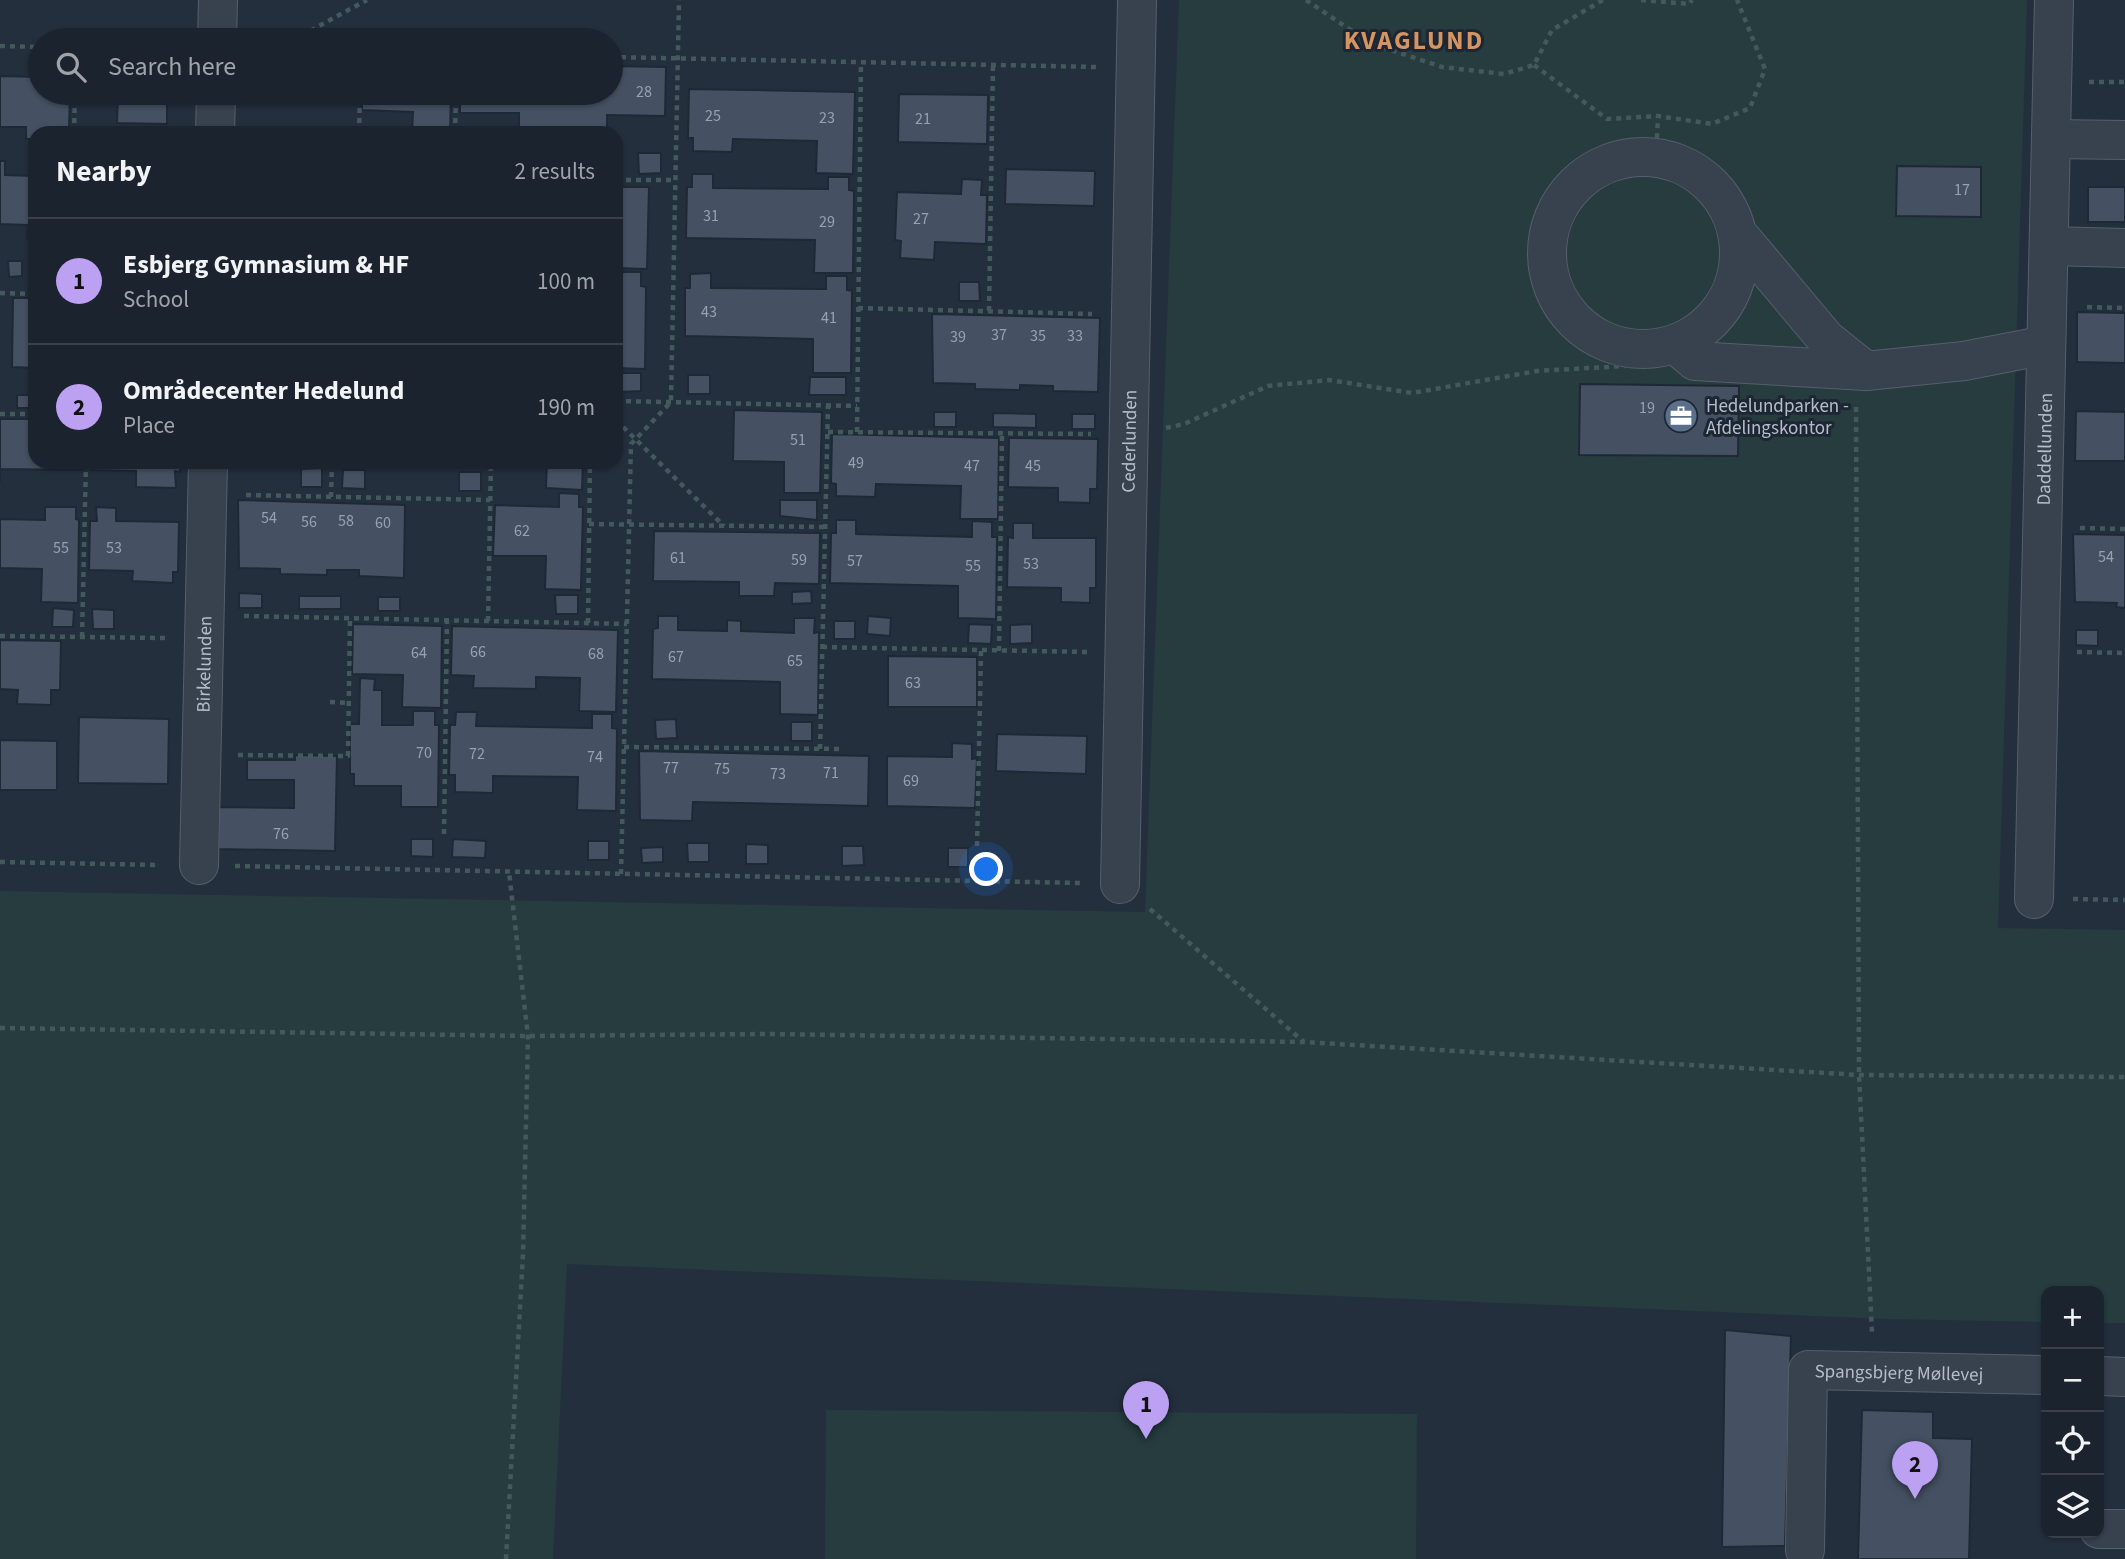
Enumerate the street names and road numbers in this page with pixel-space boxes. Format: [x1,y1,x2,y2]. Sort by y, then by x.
street label: Cederlunden [1116,389,1145,493]
street label: Daddellunden [2031,393,2060,506]
street label: Birkelunden [190,615,220,713]
street label: Spangsbjerg Møllevej [1814,1358,1984,1389]

